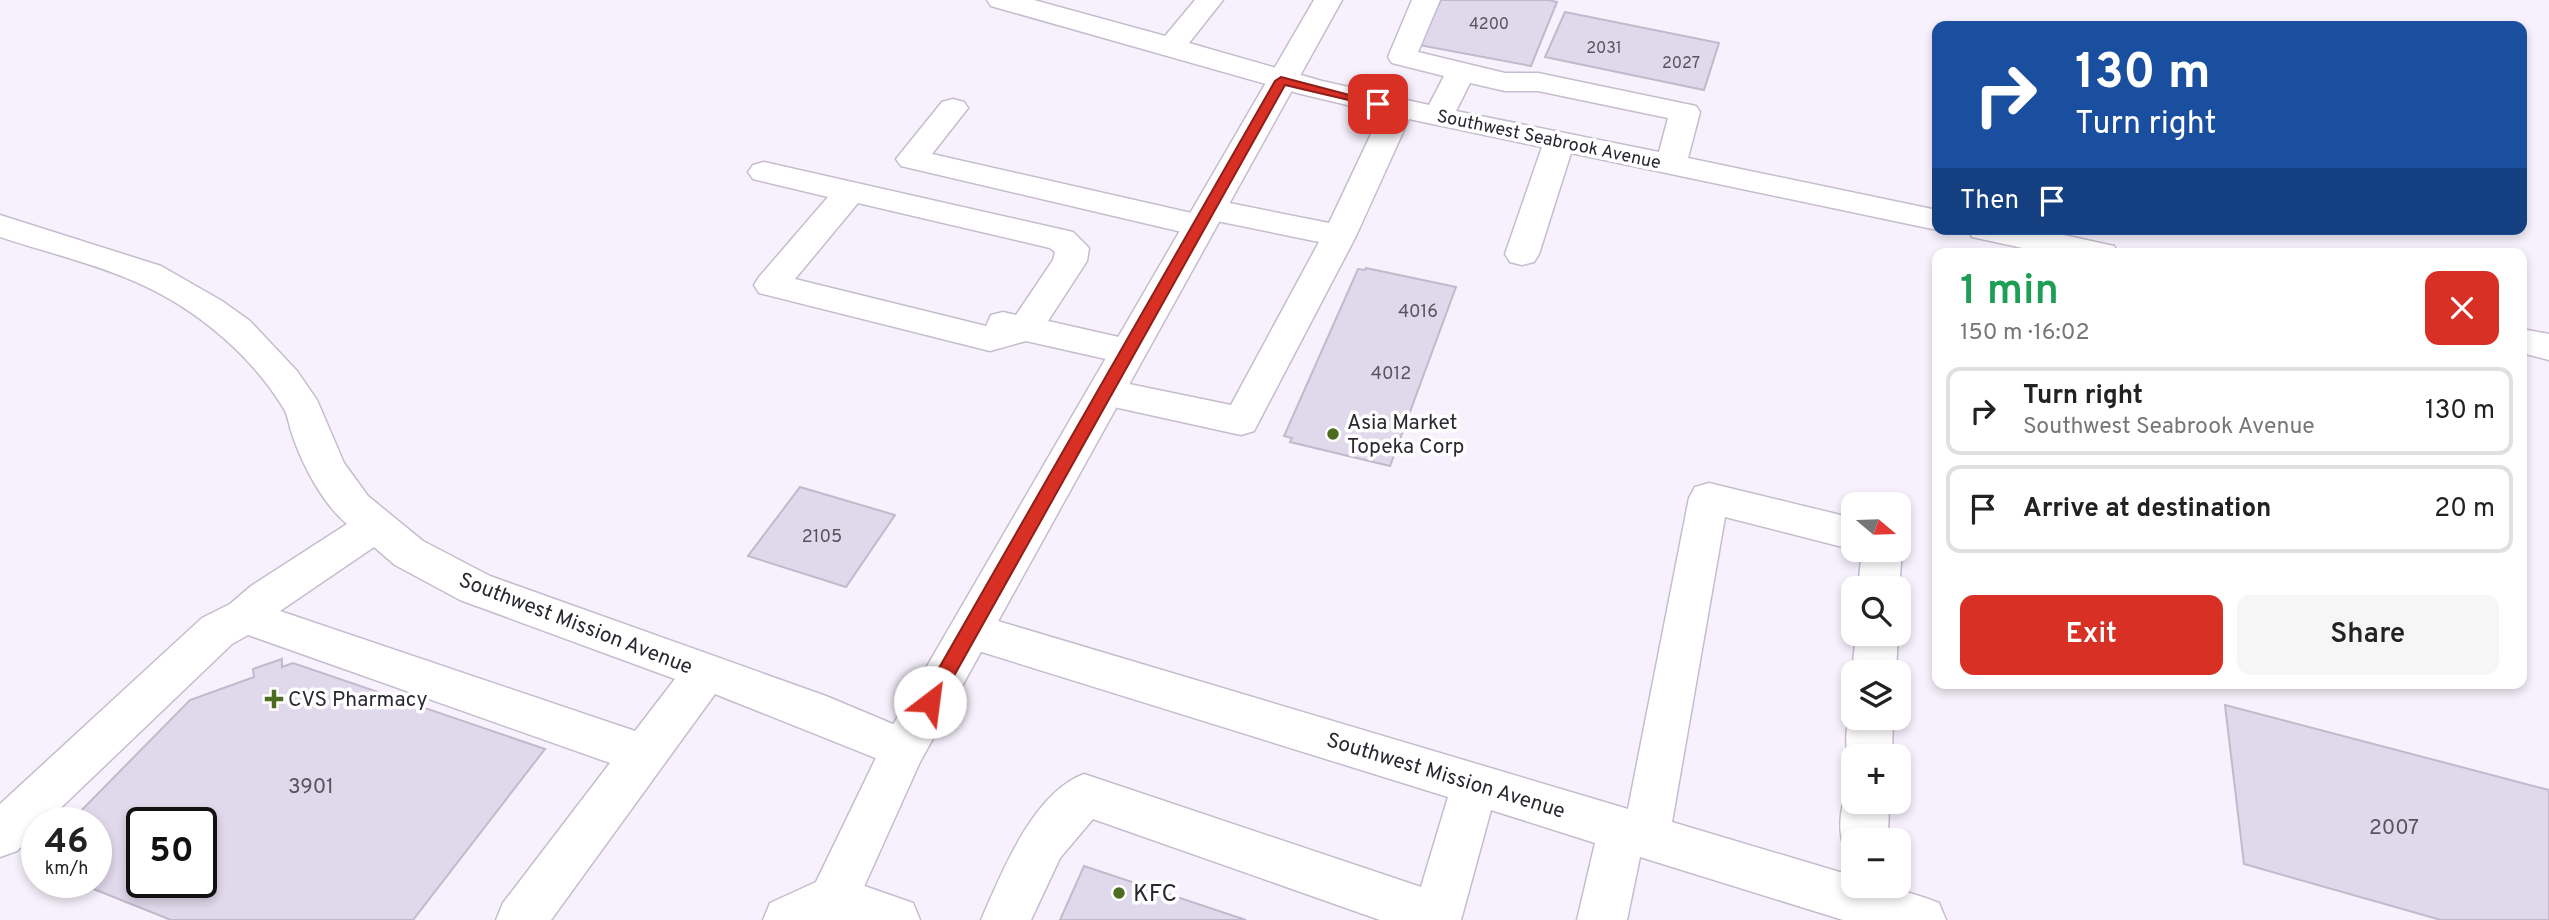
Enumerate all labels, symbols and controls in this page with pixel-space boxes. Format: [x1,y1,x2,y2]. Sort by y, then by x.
house number: 4200 [1469,15,1509,35]
house number: 2031 [1586,39,1622,59]
text: 130 m [2075,44,2211,106]
icon: right [1960,49,2051,140]
house number: 2027 [1662,54,1700,74]
pin [1348,74,1408,134]
icon: arrive [1359,85,1397,123]
street label: Southwest Seabrook Avenue [1435,105,1663,175]
text: Turn right [2075,105,2217,145]
icon: arrive [2033,182,2071,220]
text: Then [1960,185,2019,218]
text: 1 min [1960,266,2059,319]
button: close [2425,271,2499,345]
house number: 4016 [1398,301,1438,324]
text: 150 m · 16:02 [1960,319,2090,348]
house number: 4012 [1371,363,1411,386]
text: Turn right [2023,380,2143,413]
icon: right [1964,392,2002,430]
text: 130 m [2425,395,2495,428]
place label: Asia Market Topeka Corp [1347,410,1464,461]
text: Southwest Seabrook Avenue [2023,413,2315,442]
marker: Asia Market Topeka Corp [1325,426,1341,442]
icon: arrive [1964,490,2002,528]
north arrow [1841,492,1911,562]
map controls [1841,492,1911,898]
text: Arrive at destination [2023,493,2271,526]
text: 20 m [2434,493,2495,526]
house number: 2105 [802,526,842,549]
street label: Southwest Mission Avenue [455,567,696,681]
button: search [1841,576,1911,646]
button: Exit [1960,595,2223,675]
button: Share [2237,595,2499,675]
button: layers [1841,660,1911,730]
position arrow [893,665,967,739]
place label: CVS Pharmacy [288,687,428,714]
marker: CVS Pharmacy [266,691,282,707]
street label: Southwest Mission Avenue [1323,727,1568,826]
button: + [1841,744,1911,814]
house number: 3901 [288,774,334,801]
speed limit sign: 50 [126,807,217,898]
house number: 2007 [2369,815,2419,842]
text: 46 [45,821,89,865]
button: − [1841,828,1911,898]
text: km/h [45,858,88,881]
place label: KFC [1133,880,1177,910]
marker: KFC [1111,885,1127,901]

